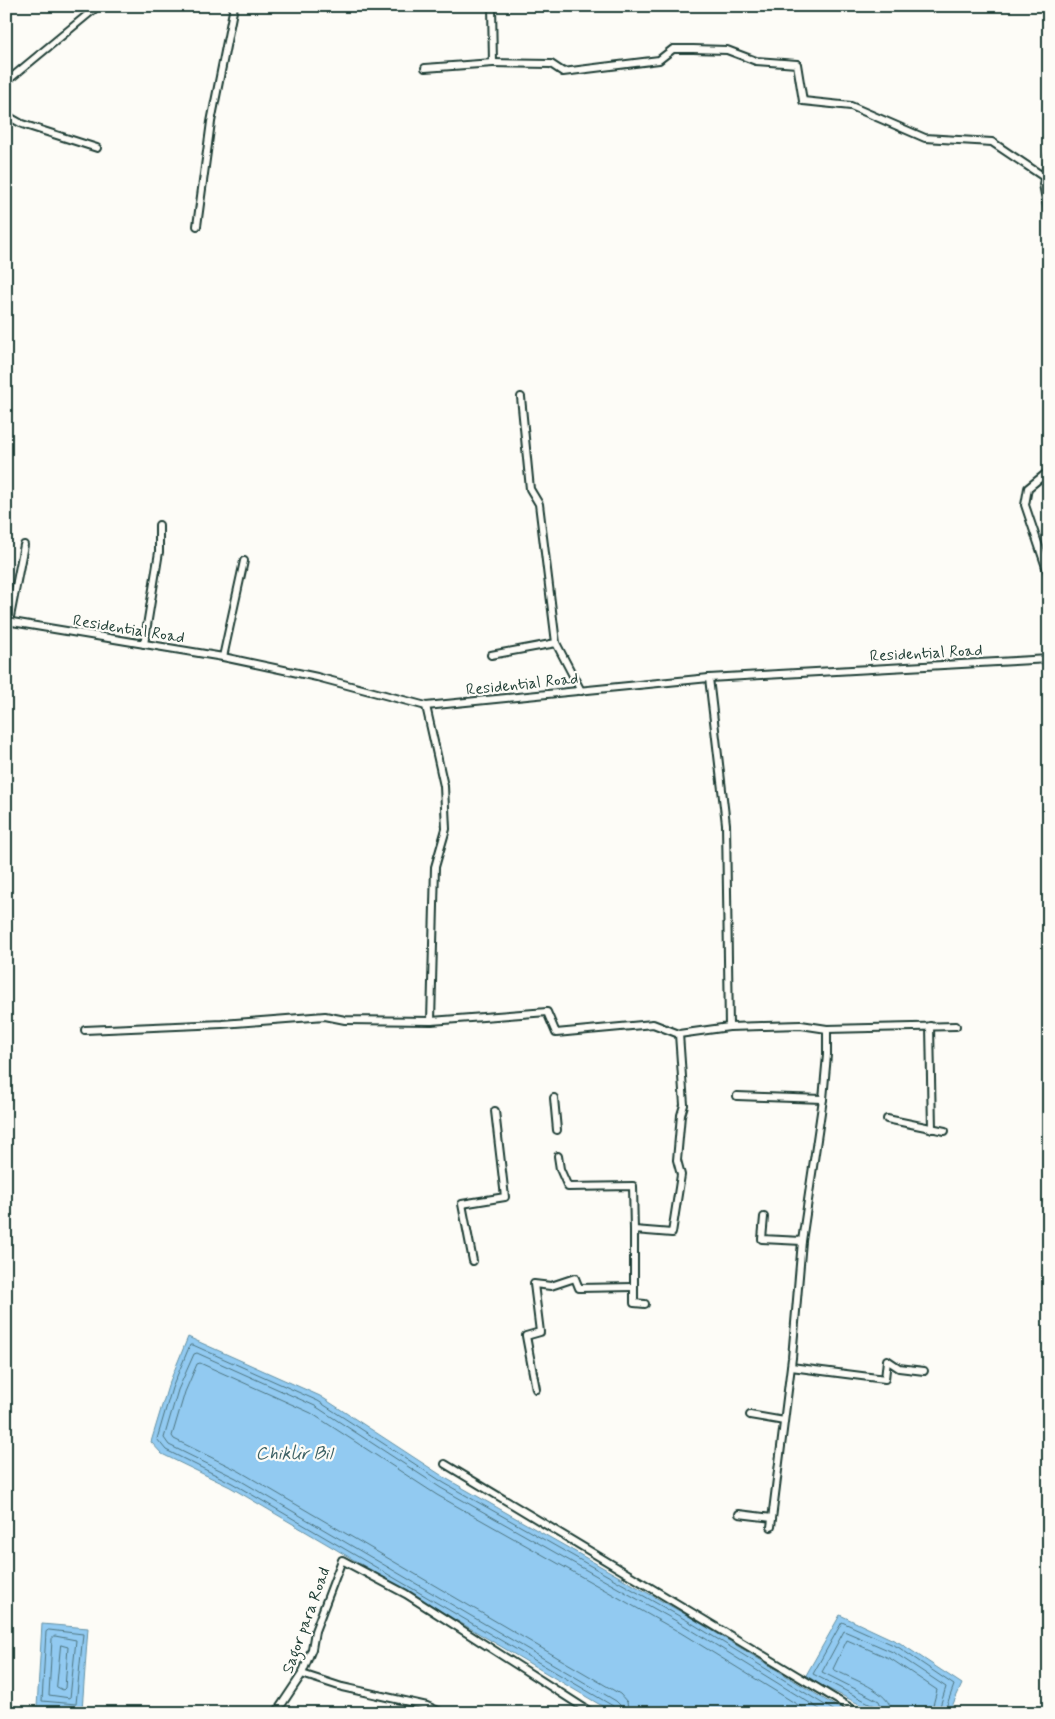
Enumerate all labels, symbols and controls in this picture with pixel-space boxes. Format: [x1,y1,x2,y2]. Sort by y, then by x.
street label: Residential Road [71,610,186,649]
street label: Residential Road [869,640,983,667]
street label: Residential Road [465,668,579,701]
water label: Chiklir Bil [256,1442,335,1466]
street label: Sagor para Road [277,1564,336,1677]

